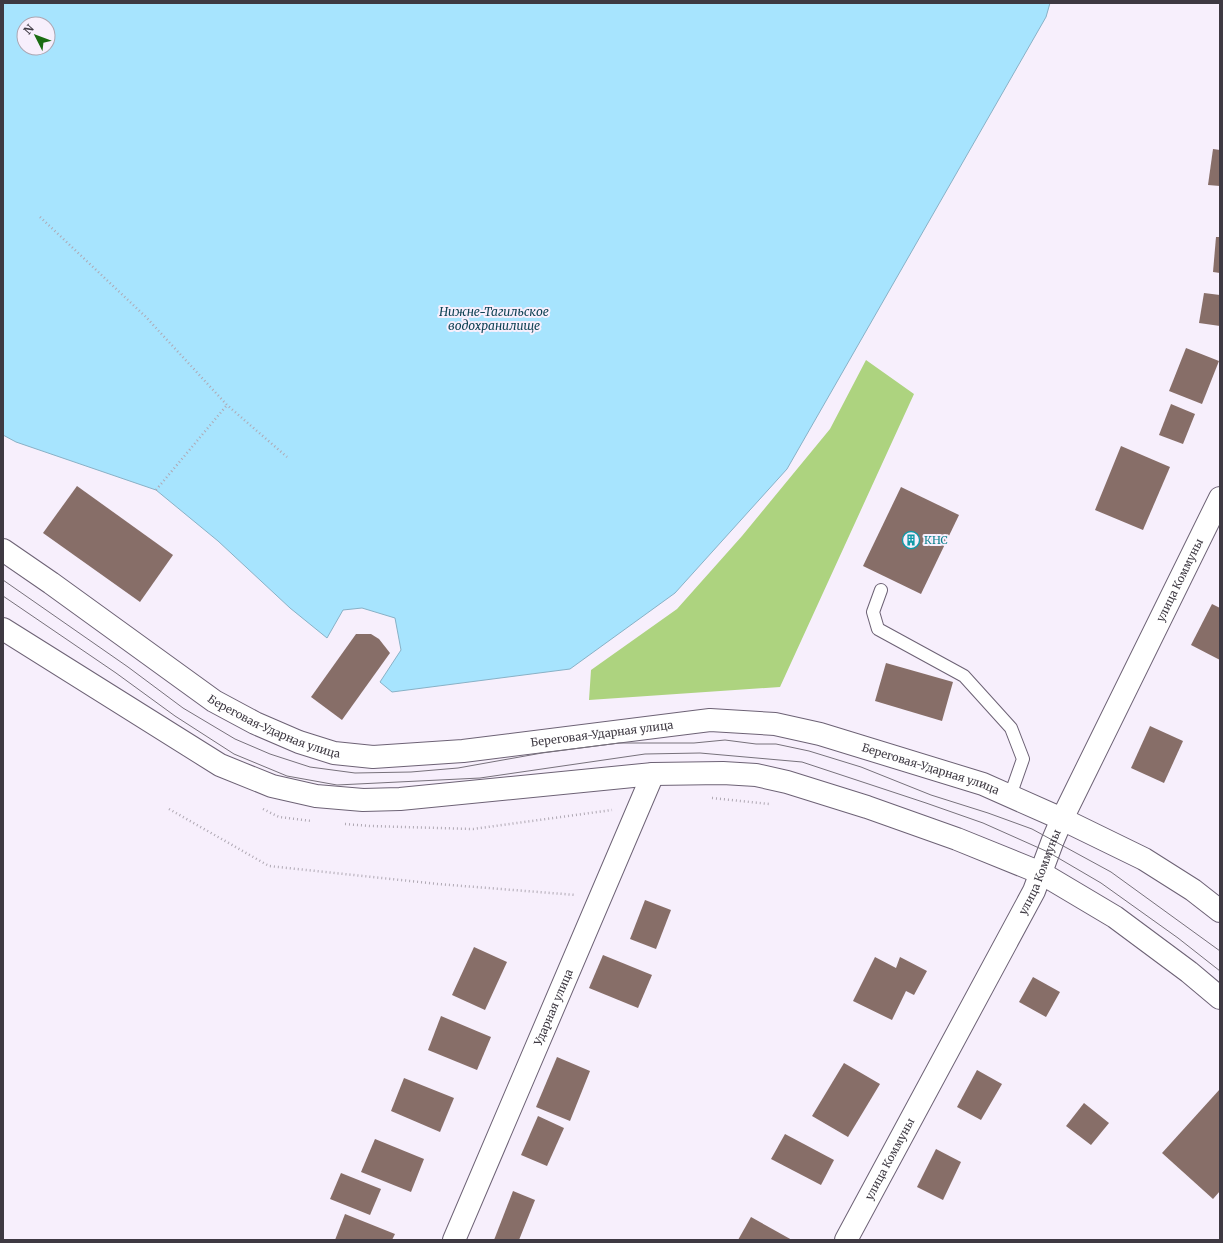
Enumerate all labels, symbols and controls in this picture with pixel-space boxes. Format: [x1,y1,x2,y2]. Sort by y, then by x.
north arrow [16,16,56,56]
text: N [20,21,37,37]
water label: Нижне-Тагильское водохранилище [439,304,549,333]
building icon: КНС [901,530,921,550]
place label: КНС [924,533,948,547]
street label: улица Коммуны [1153,536,1206,624]
street label: Береговая-Ударная улица [205,692,341,761]
street label: Береговая-Ударная улица [530,718,674,749]
street label: Береговая-Ударная улица [860,740,1002,797]
street label: улица Коммуны [1015,827,1064,917]
street label: Ударная улица [530,967,576,1049]
street label: улица Коммуны [862,1115,918,1202]

